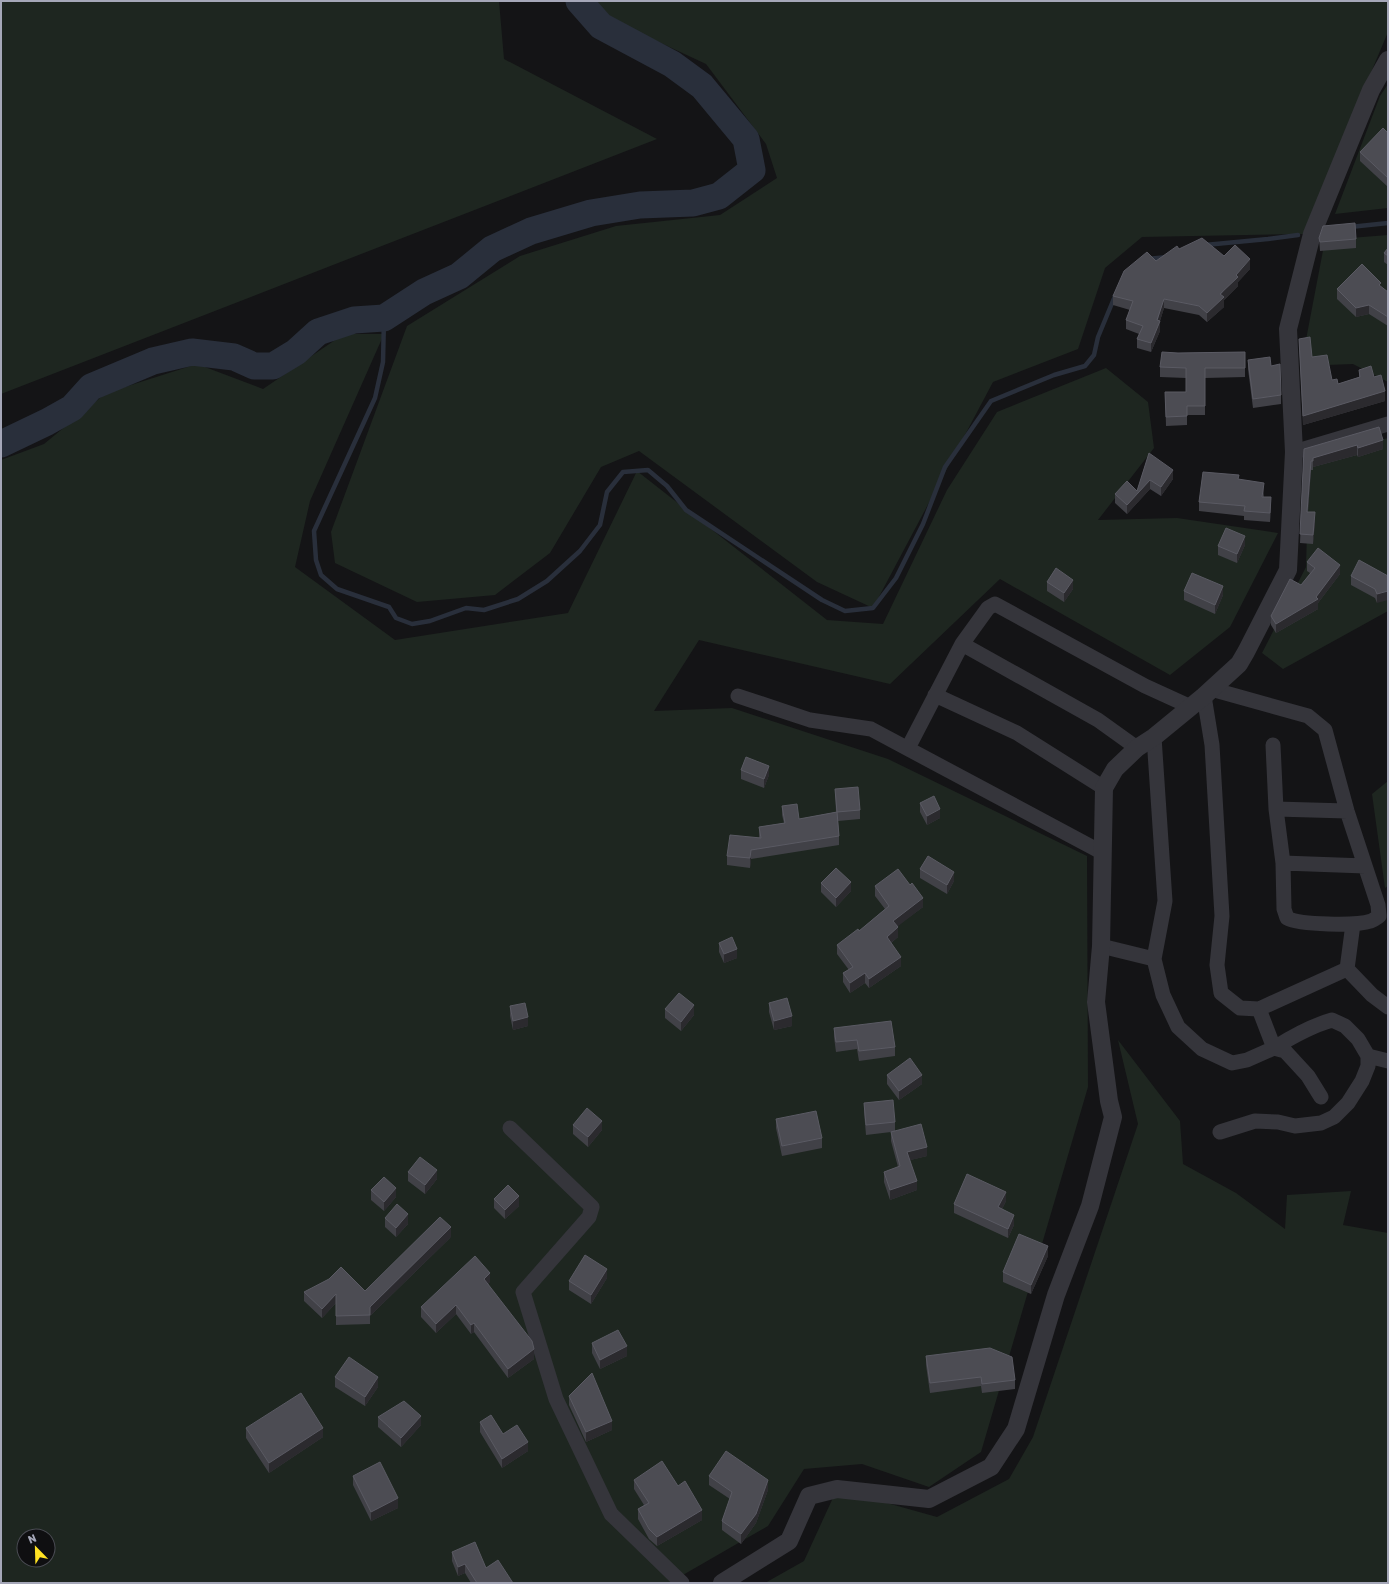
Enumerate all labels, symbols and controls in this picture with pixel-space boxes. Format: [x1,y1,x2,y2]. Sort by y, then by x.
north arrow [16,1528,56,1568]
text: N [26,1532,39,1547]

